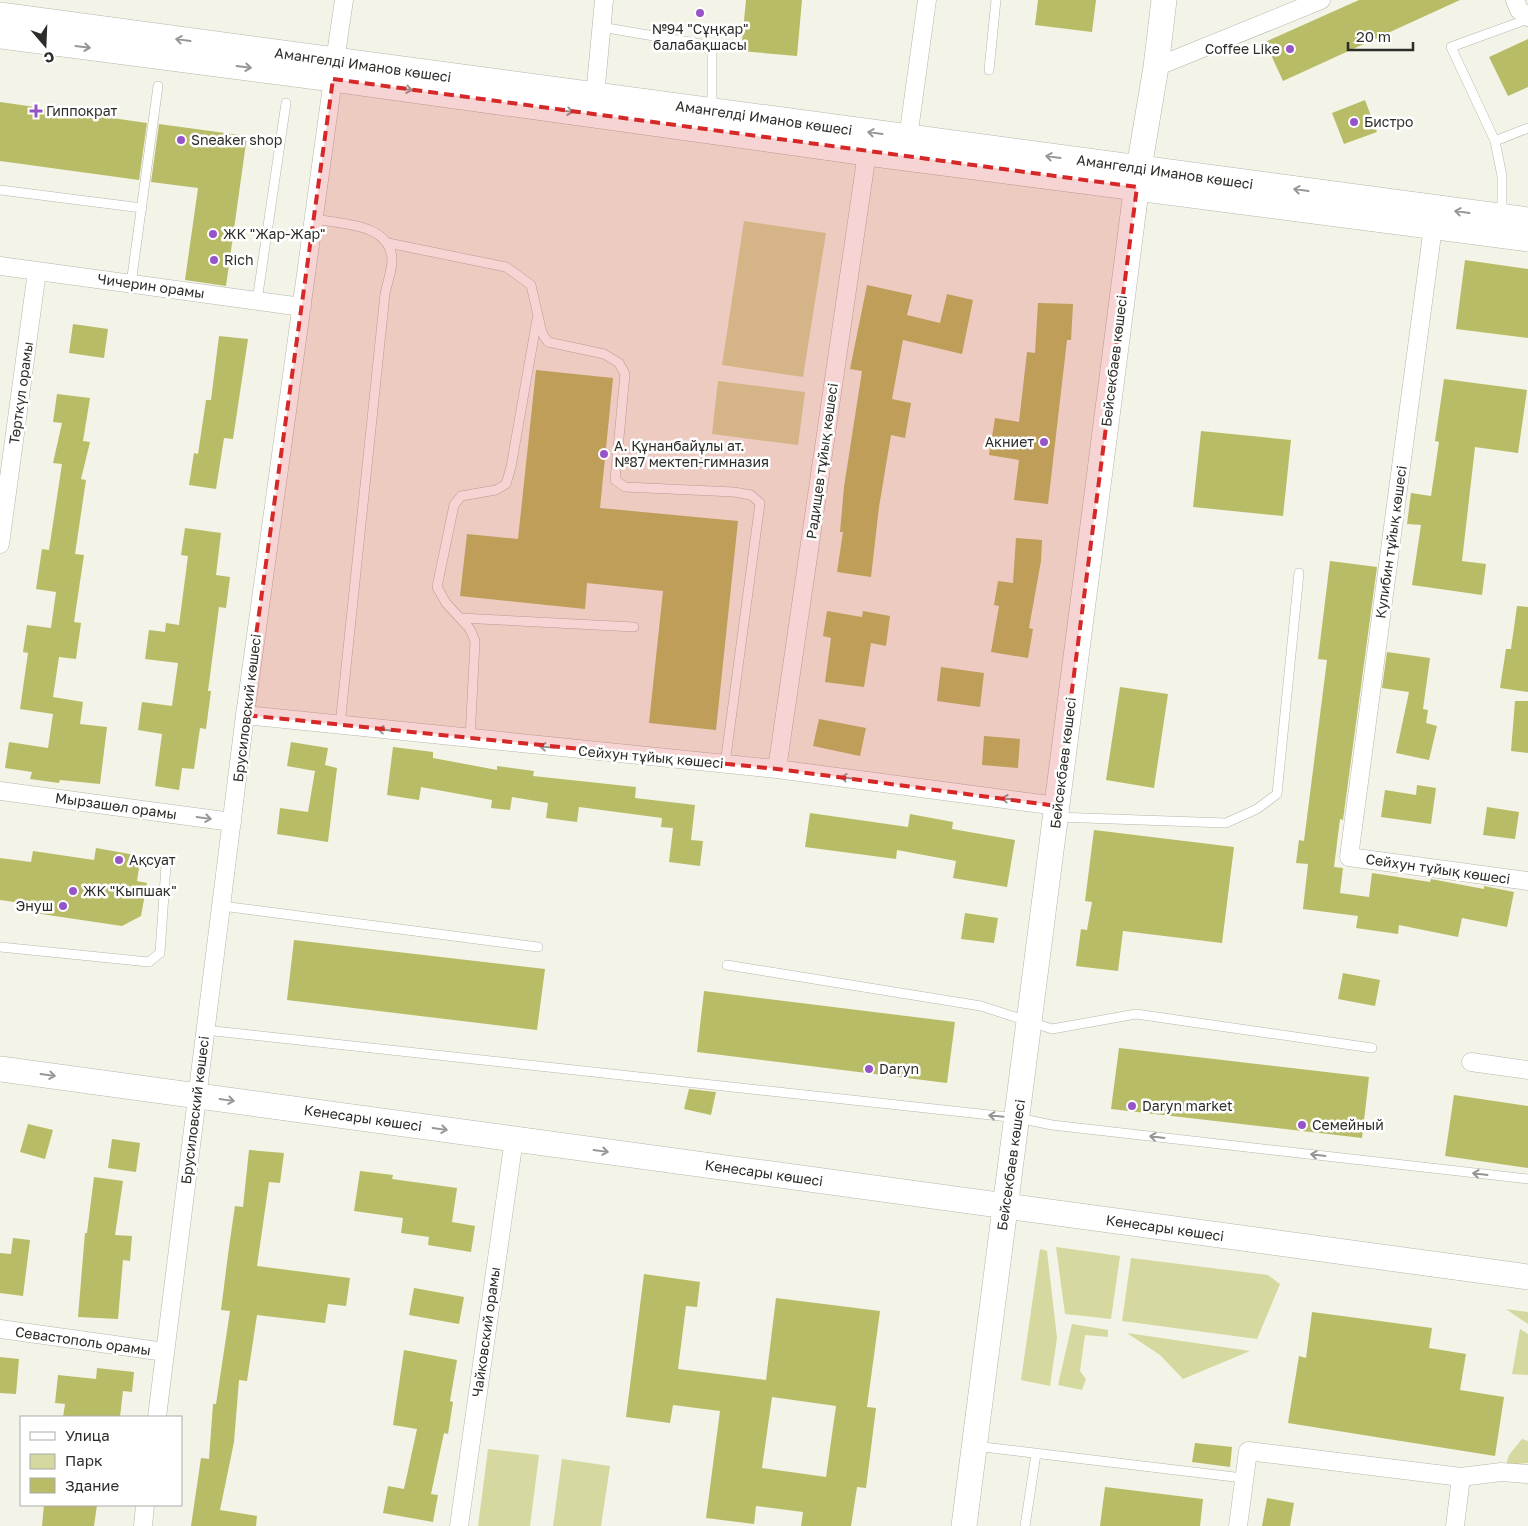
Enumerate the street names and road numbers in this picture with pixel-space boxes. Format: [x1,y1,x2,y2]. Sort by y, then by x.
street label: Амангелді Иманов көшесі [274,44,452,85]
street label: Амангелді Иманов көшесі [675,97,853,138]
street label: Амангелді Иманов көшесі [1076,151,1254,192]
street label: Чичерин орамы [96,270,206,301]
street label: Бейсекбаев көшесі [1097,294,1130,428]
street label: Төрткүл орамы [5,340,36,446]
street label: Радищев тұйық көшесі [802,382,842,540]
street label: Кулибин тұйық көшесі [1371,464,1411,620]
street label: Брусиловский көшесі [229,633,264,783]
street label: Бейсекбаев көшесі [1046,696,1079,830]
street label: Сейхун тұйық көшесі [578,742,724,772]
street label: Мырзашөл орамы [54,789,178,822]
street label: Сейхун тұйық көшесі [1364,850,1512,888]
street label: Брусиловский көшесі [177,1035,212,1185]
street label: Бейсекбаев көшесі [993,1098,1028,1232]
street label: Кенесары көшесі [303,1101,423,1134]
street label: Кенесары көшесі [704,1156,824,1189]
street label: Кенесары көшесі [1105,1211,1225,1244]
street label: Чайковский орамы [468,1266,503,1398]
street label: Севастополь орамы [14,1323,152,1358]

